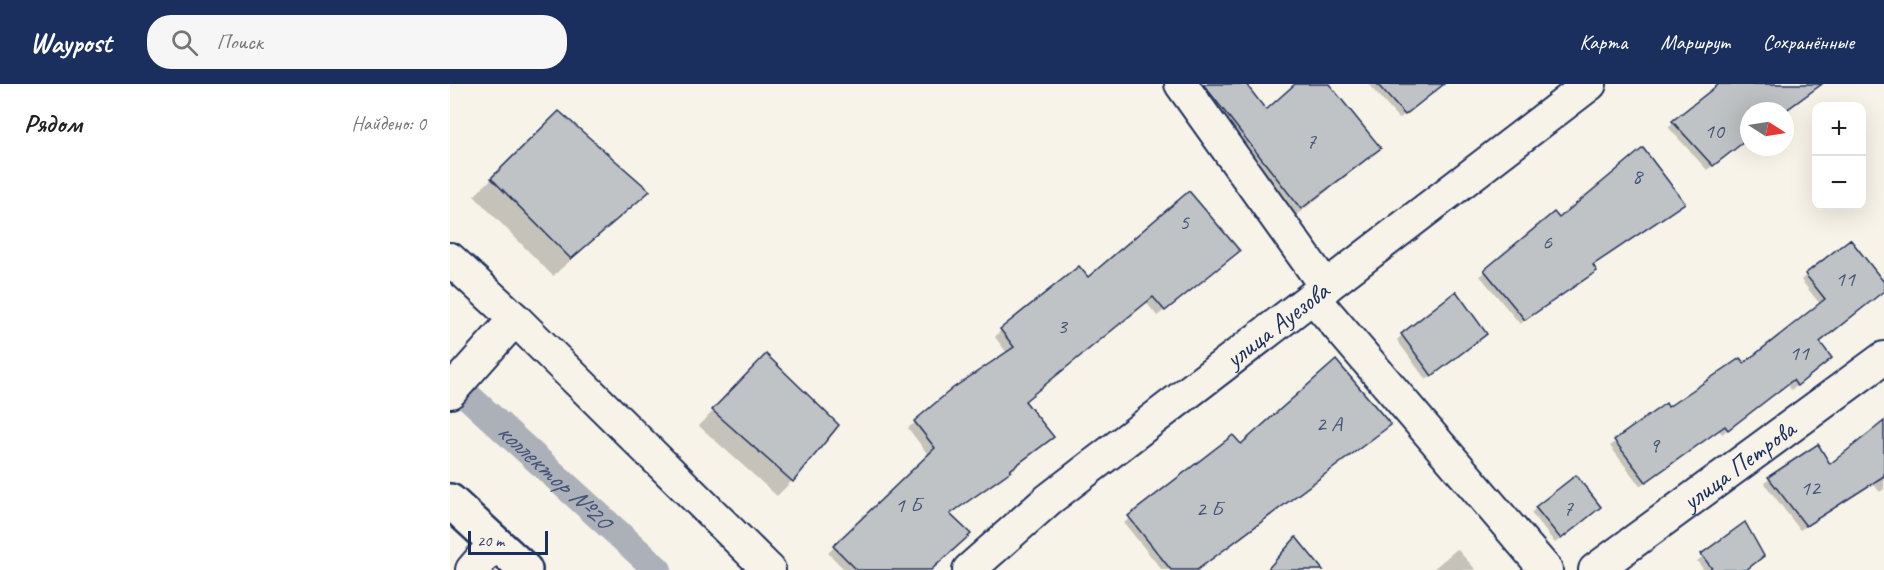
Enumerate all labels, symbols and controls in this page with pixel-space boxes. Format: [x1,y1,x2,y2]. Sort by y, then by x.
search box [147,15,567,69]
text: Waypost [30,25,111,60]
icon: search [168,26,201,59]
text: Поиск [216,28,263,56]
text: Карта [1579,29,1628,55]
text: Маршрут [1661,29,1730,55]
text: Сохранённые [1763,29,1854,55]
north arrow [1740,102,1794,156]
map controls [1812,102,1866,210]
button: + [1812,102,1866,156]
text: Рядом [24,107,82,140]
text: Найдено: 0 [351,111,426,136]
house number: 10 [1704,117,1726,145]
house number: 7 [1306,127,1317,155]
button: − [1812,156,1866,210]
house number: 8 [1632,162,1644,190]
house number: 5 [1179,208,1190,236]
house number: 6 [1542,228,1553,256]
house number: 11 [1835,265,1856,293]
street label: улица Ауезова [1217,274,1337,376]
house number: 3 [1057,312,1069,340]
house number: 11 [1789,339,1810,367]
house number: 2 А [1316,410,1343,438]
street label: улица Петрова [1674,411,1804,519]
water label: коллектор №20 [490,414,622,539]
house number: 9 [1649,431,1661,459]
house number: 12 [1800,474,1822,502]
house number: 1 Б [895,491,925,519]
house number: 7 [1563,494,1574,522]
house number: 2 Б [1196,495,1226,523]
scale bar [468,528,548,556]
text: 20 m [477,531,504,551]

